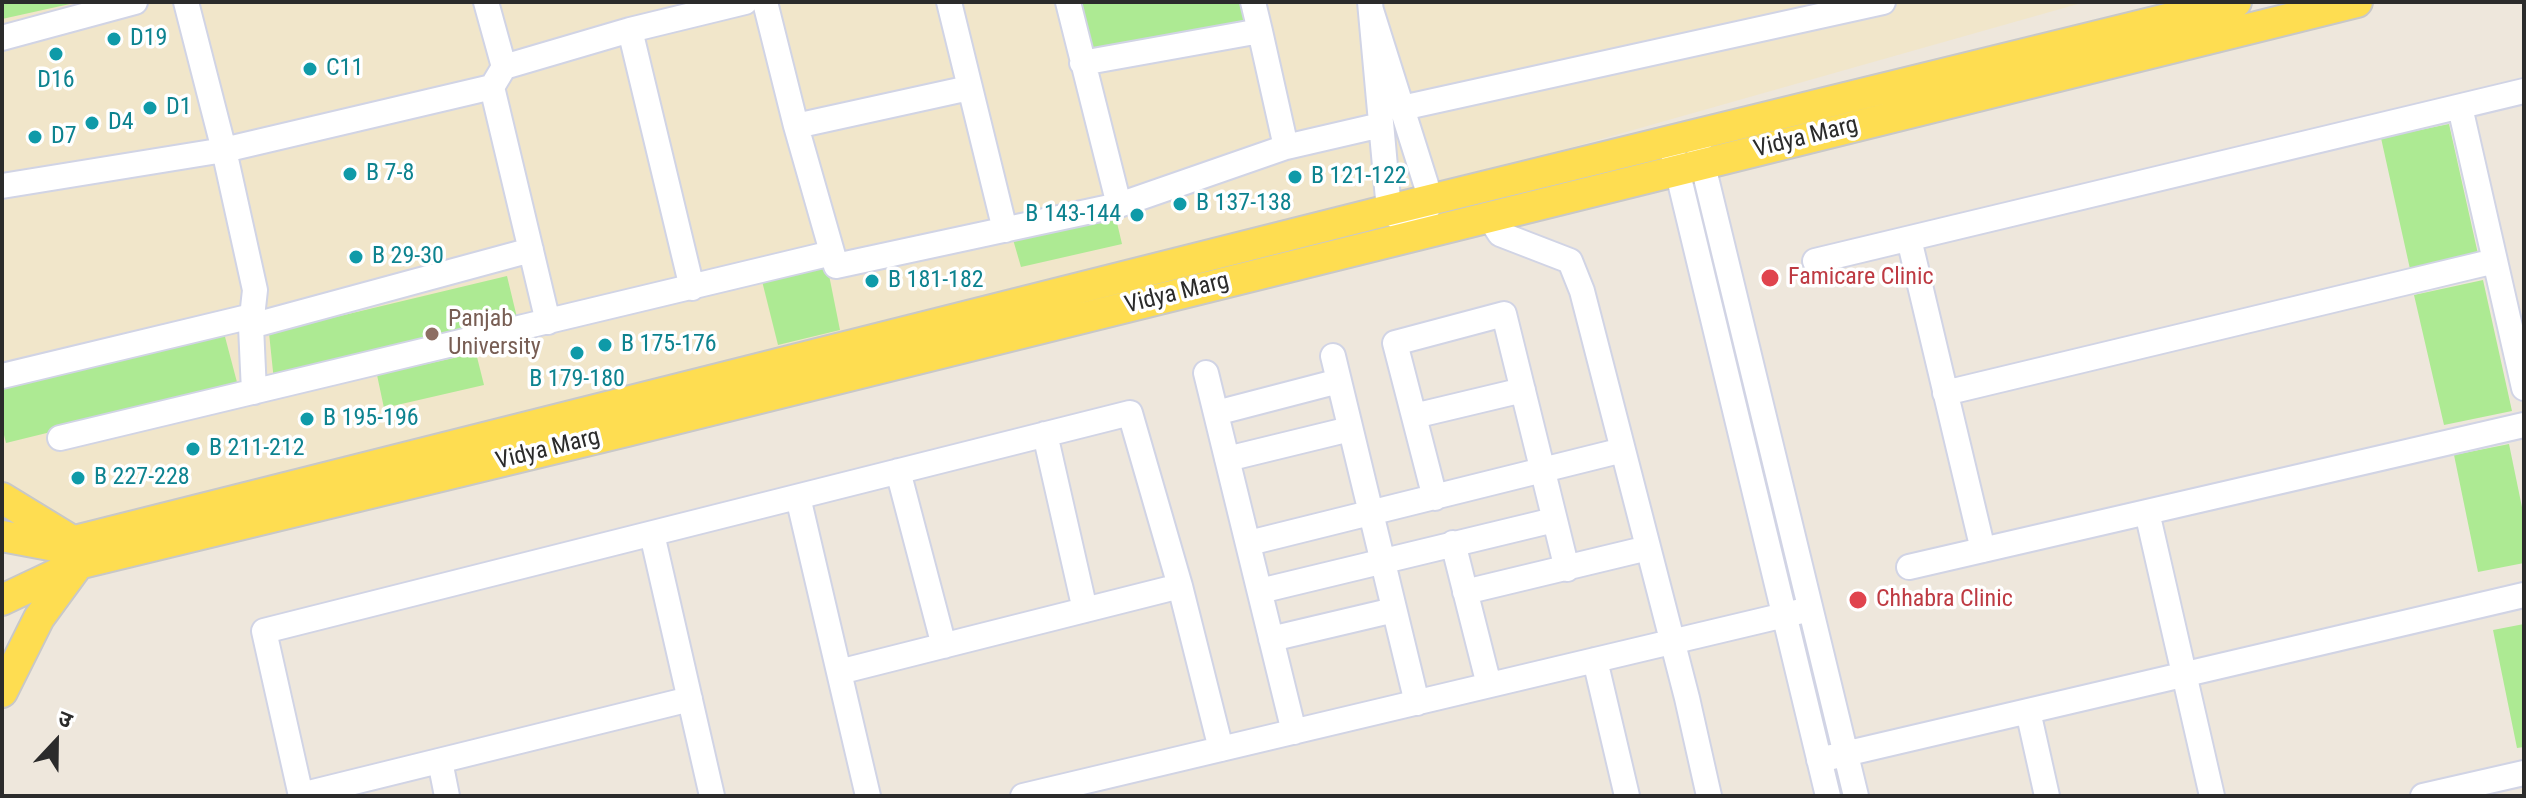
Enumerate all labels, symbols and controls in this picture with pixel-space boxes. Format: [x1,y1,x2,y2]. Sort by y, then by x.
place label: D19 [130,25,167,53]
marker: D19 [105,30,123,48]
marker: D16 [47,45,65,63]
place label: C11 [326,55,363,83]
marker: C11 [301,60,319,78]
place label: D16 [37,67,75,95]
place label: D1 [166,94,192,122]
marker: D1 [141,99,159,117]
place label: D4 [108,109,134,137]
street label: Vidya Marg [1751,111,1861,165]
marker: D4 [83,114,101,132]
place label: D7 [51,123,77,151]
marker: D7 [26,128,44,146]
place label: B 7-8 [366,160,414,188]
place label: B 121-122 [1311,163,1407,191]
marker: B 7-8 [341,165,359,183]
marker: B 121-122 [1286,168,1304,186]
place label: B 137-138 [1196,190,1292,218]
marker: B 137-138 [1171,195,1189,213]
place label: B 143-144 [1025,201,1121,229]
marker: B 143-144 [1128,206,1146,224]
place label: B 29-30 [372,243,444,271]
marker: B 29-30 [347,248,365,266]
place label: Famicare Clinic [1788,264,1933,292]
place label: B 181-182 [888,267,984,295]
street label: Vidya Marg [1122,267,1232,321]
marker: Famicare Clinic [1759,267,1781,289]
marker: B 181-182 [863,272,881,290]
place label: Panjab University [448,306,541,362]
marker: Panjab University [423,325,441,343]
place label: B 175-176 [621,331,717,359]
marker: B 175-176 [596,336,614,354]
marker: B 179-180 [568,344,586,362]
place label: B 179-180 [529,366,625,394]
place label: B 195-196 [323,405,419,433]
marker: B 195-196 [298,410,316,428]
street label: Vidya Marg [493,423,603,477]
place label: B 211-212 [209,435,305,463]
marker: B 211-212 [184,440,202,458]
place label: B 227-228 [94,464,190,492]
marker: B 227-228 [69,469,87,487]
place label: Chhabra Clinic [1876,586,2013,614]
marker: Chhabra Clinic [1847,589,1869,611]
north arrow [16,702,96,782]
text: उ [55,705,76,733]

